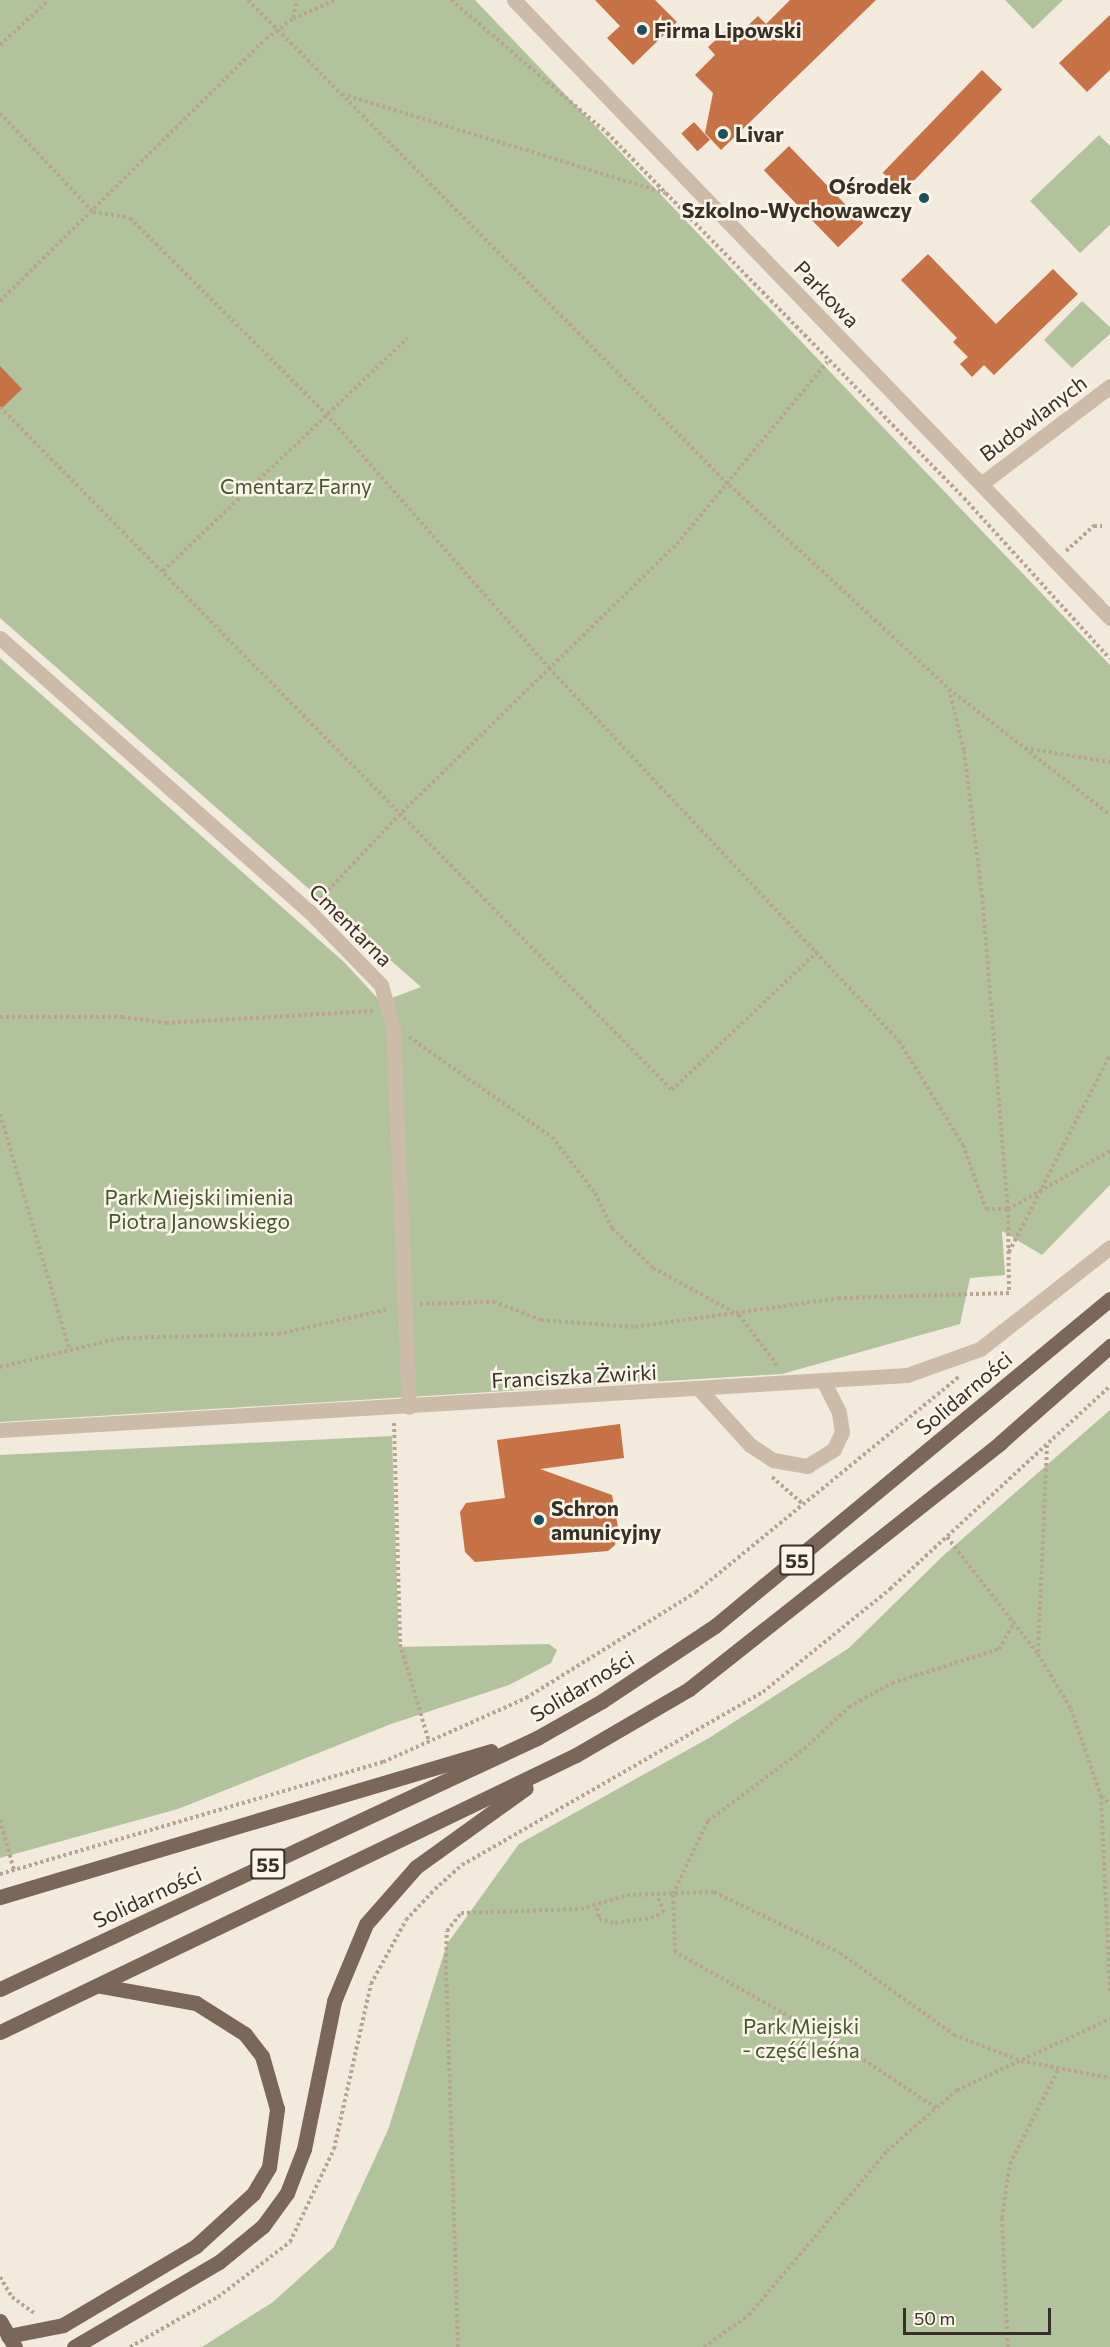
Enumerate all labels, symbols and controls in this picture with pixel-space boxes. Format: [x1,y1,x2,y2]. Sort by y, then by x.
place label: Firma Lipowski [654,17,802,43]
marker: Firma Lipowski [635,23,649,37]
place label: Livar [735,121,784,147]
marker: Livar [716,127,730,141]
place label: Ośrodek Szkolno-Wychowawczy [682,173,912,223]
marker: Ośrodek Szkolno-Wychowawczy [917,191,931,205]
street label: Parkowa [789,255,865,333]
street label: Budowlanych [975,370,1091,466]
park label: Cmentarz Farny [220,473,372,499]
street label: Cmentarna [304,878,398,972]
park label: Park Miejski imienia Piotra Janowskiego [105,1184,293,1234]
street label: Solidarności [911,1346,1017,1440]
street label: Franciszka Żwirki [491,1359,657,1393]
place label: Schron amunicyjny [551,1495,661,1545]
marker: Schron amunicyjny [532,1513,546,1527]
road number: 55 [779,1543,815,1577]
street label: Solidarności [525,1645,639,1727]
road number: 55 [250,1847,286,1881]
street label: Solidarności [89,1861,205,1933]
park label: Park Miejski - część leśna [742,2013,860,2063]
scale bar [906,2296,1054,2334]
text: 50 m [914,2307,955,2329]

